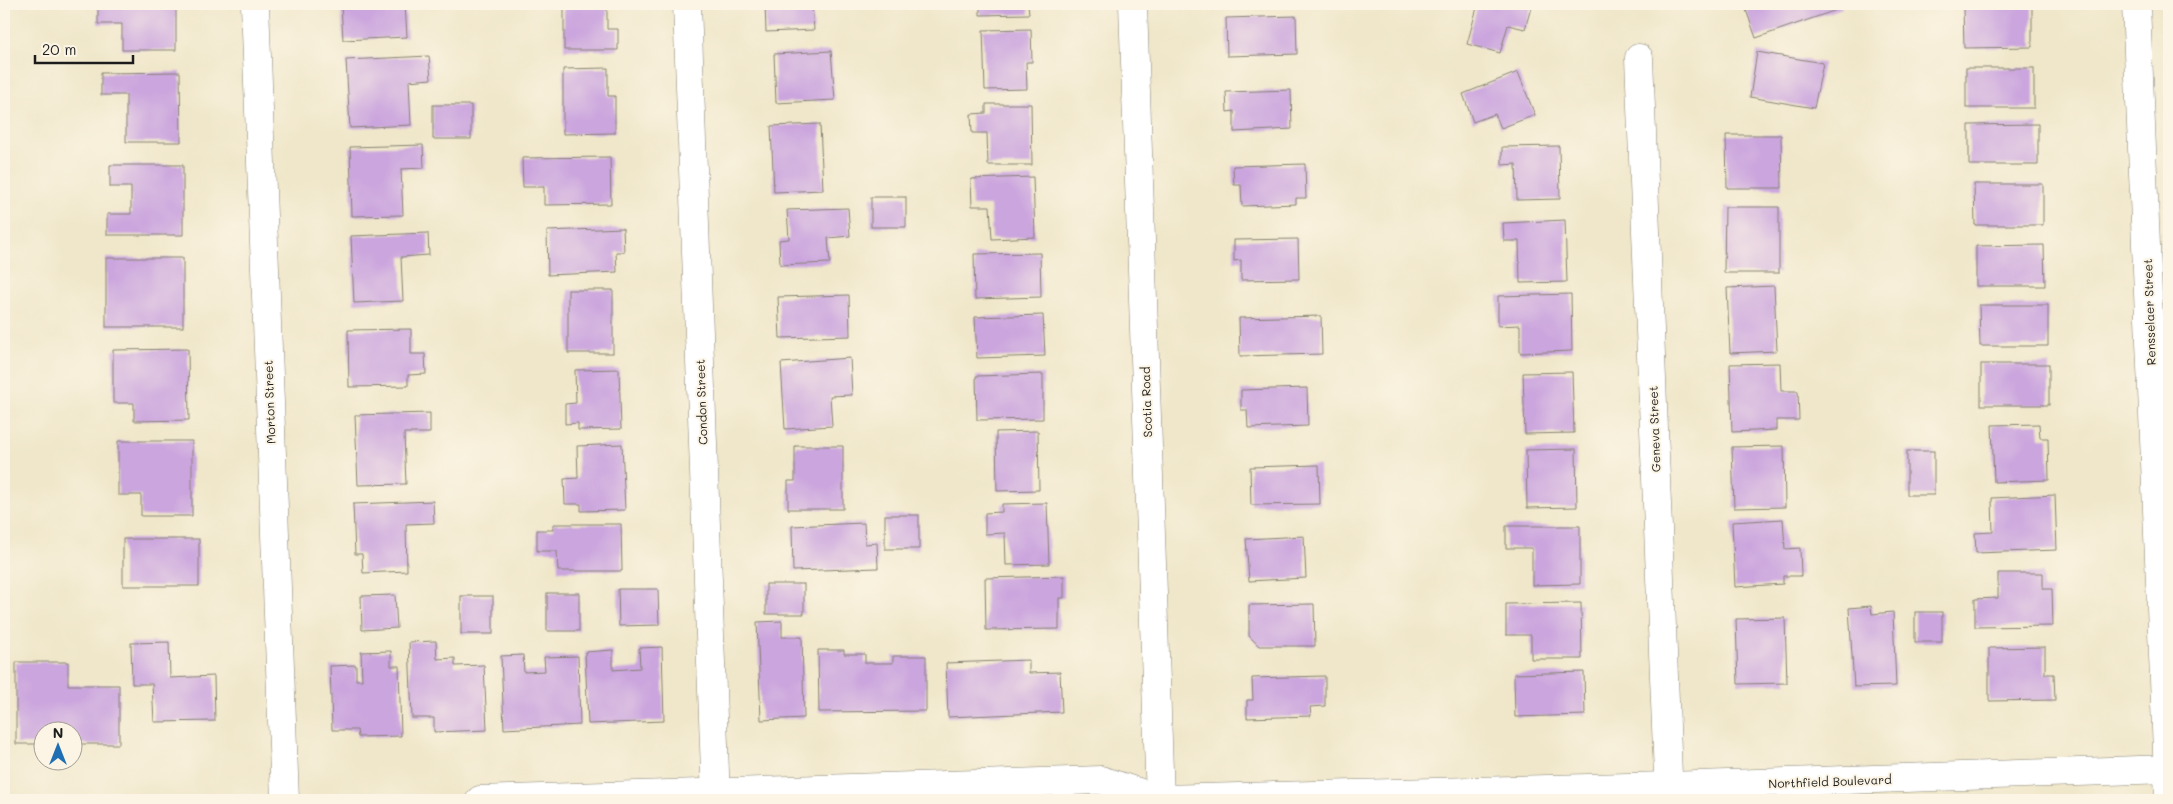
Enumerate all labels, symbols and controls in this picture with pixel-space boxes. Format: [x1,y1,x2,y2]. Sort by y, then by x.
scale bar [35,32,132,64]
text: 20 m [42,39,76,59]
street label: Rensselaer Street [2139,258,2159,366]
street label: Condon Street [692,359,710,445]
street label: Morton Street [260,360,278,444]
street label: Scotia Road [1137,366,1155,438]
street label: Geneva Street [1644,386,1664,472]
north arrow [32,722,82,772]
text: N [53,723,63,742]
street label: Northfield Boulevard [1768,771,1892,791]

